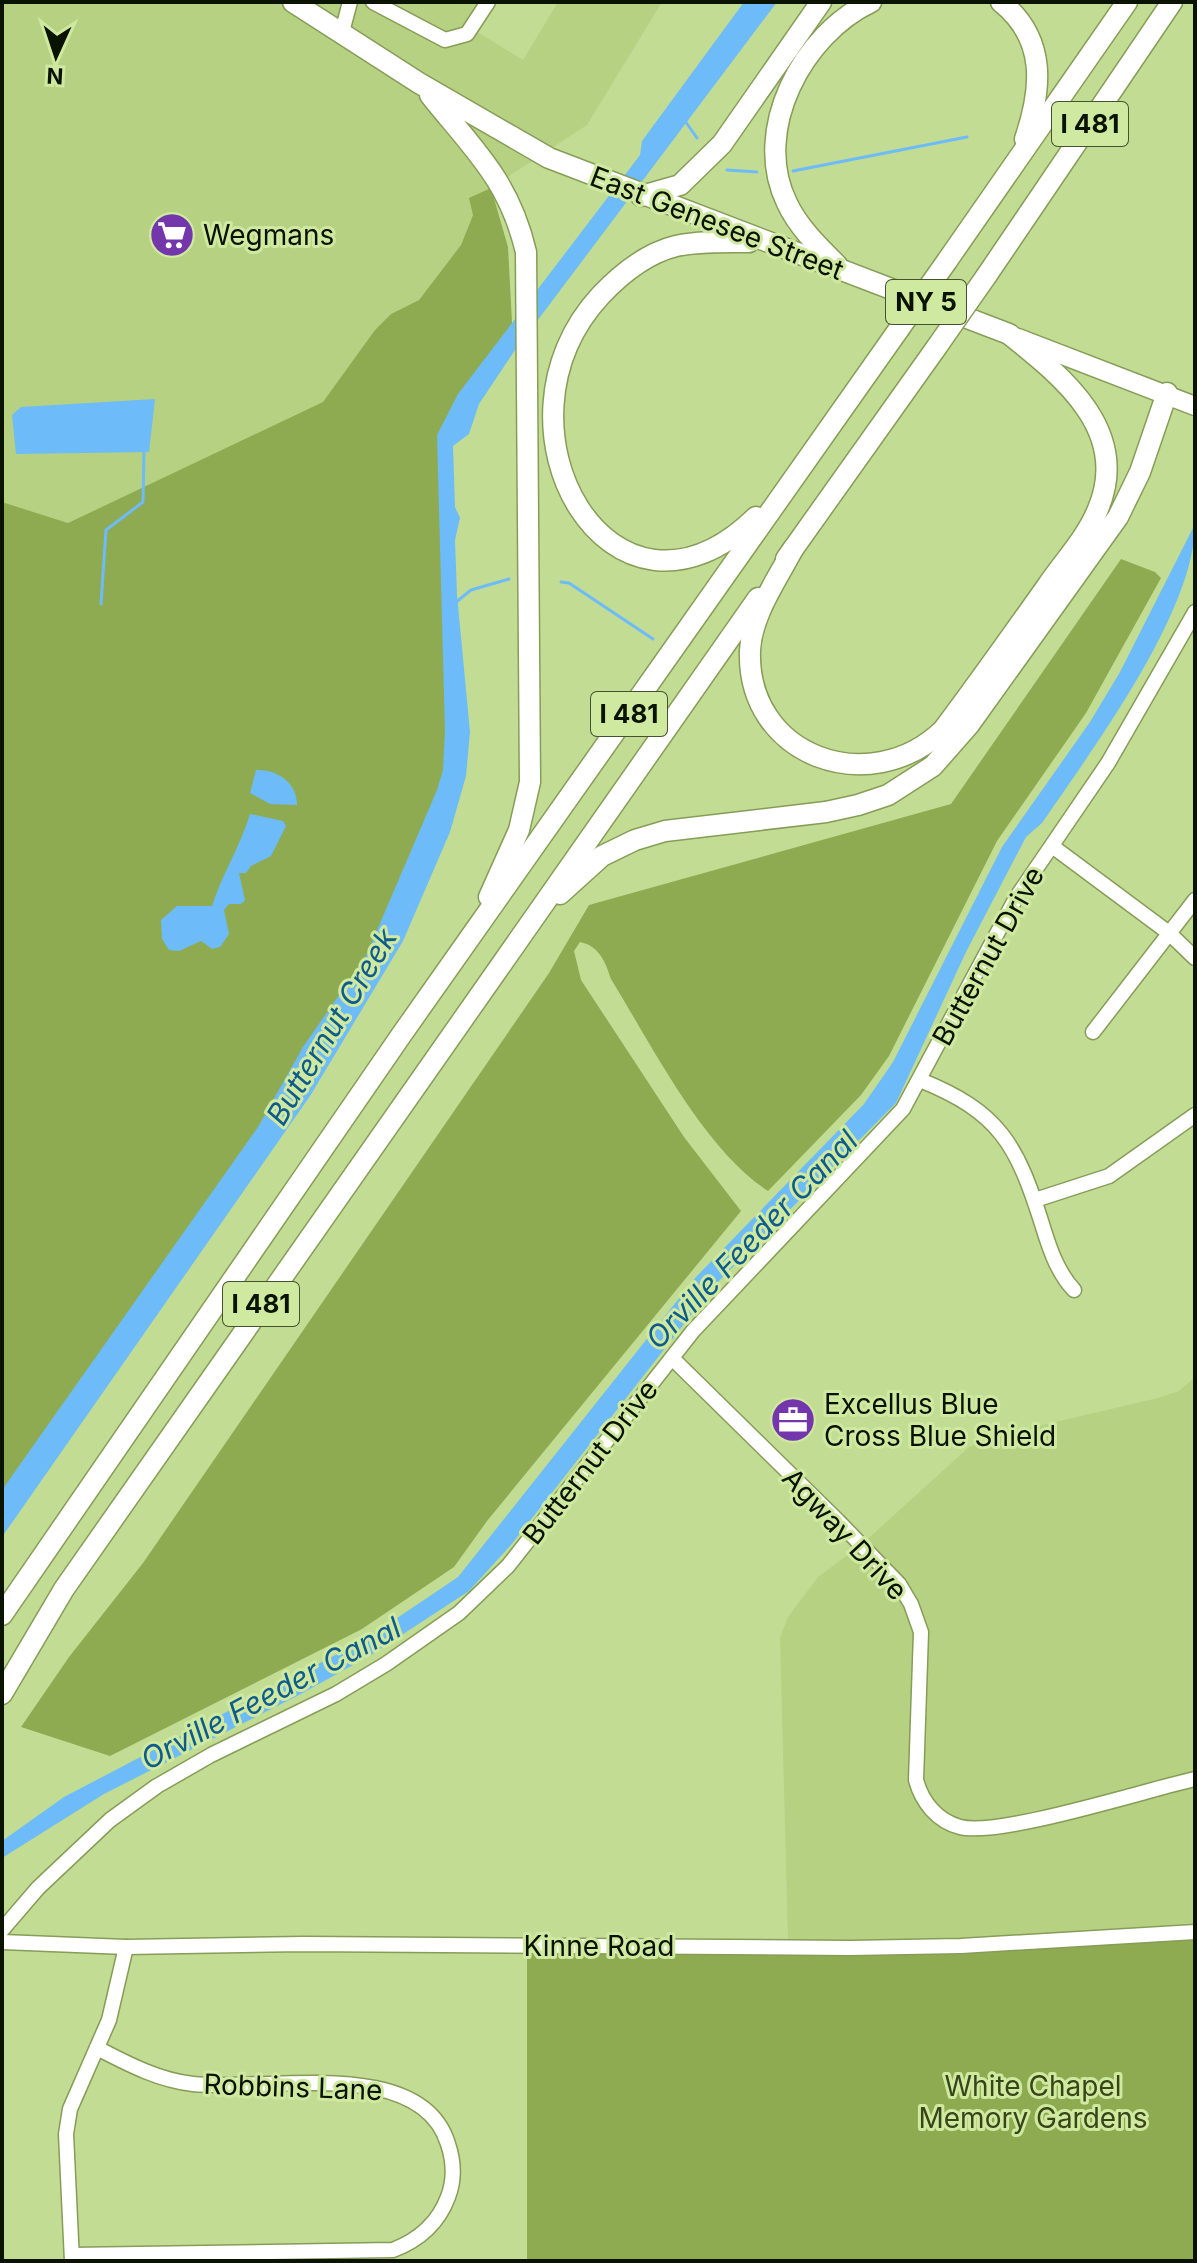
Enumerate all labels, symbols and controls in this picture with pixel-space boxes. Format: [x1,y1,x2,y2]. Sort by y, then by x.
north arrow [16,16,96,96]
text: N [46,63,64,89]
road number: I 481 [1052,102,1128,146]
street label: East Genesee Street [585,159,849,287]
supermarket icon: Wegmans [148,211,196,259]
place label: Wegmans [203,218,334,252]
road number: NY 5 [886,280,966,324]
road number: I 481 [591,692,667,736]
street label: Butternut Drive [925,861,1051,1051]
water label: Butternut Creek [258,921,404,1131]
water label: Orville Feeder Canal [638,1122,865,1356]
road number: I 481 [223,1282,299,1326]
street label: Butternut Drive [515,1373,665,1551]
place label: Excellus Blue Cross Blue Shield [824,1387,1056,1453]
office icon: Excellus Blue Cross Blue Shield [769,1396,817,1444]
street label: Agway Drive [775,1461,915,1607]
water label: Orville Feeder Canal [134,1609,407,1777]
street label: Kinne Road [524,1929,674,1963]
street label: Robbins Lane [203,2067,383,2107]
park label: White Chapel Memory Gardens [918,2069,1148,2135]

